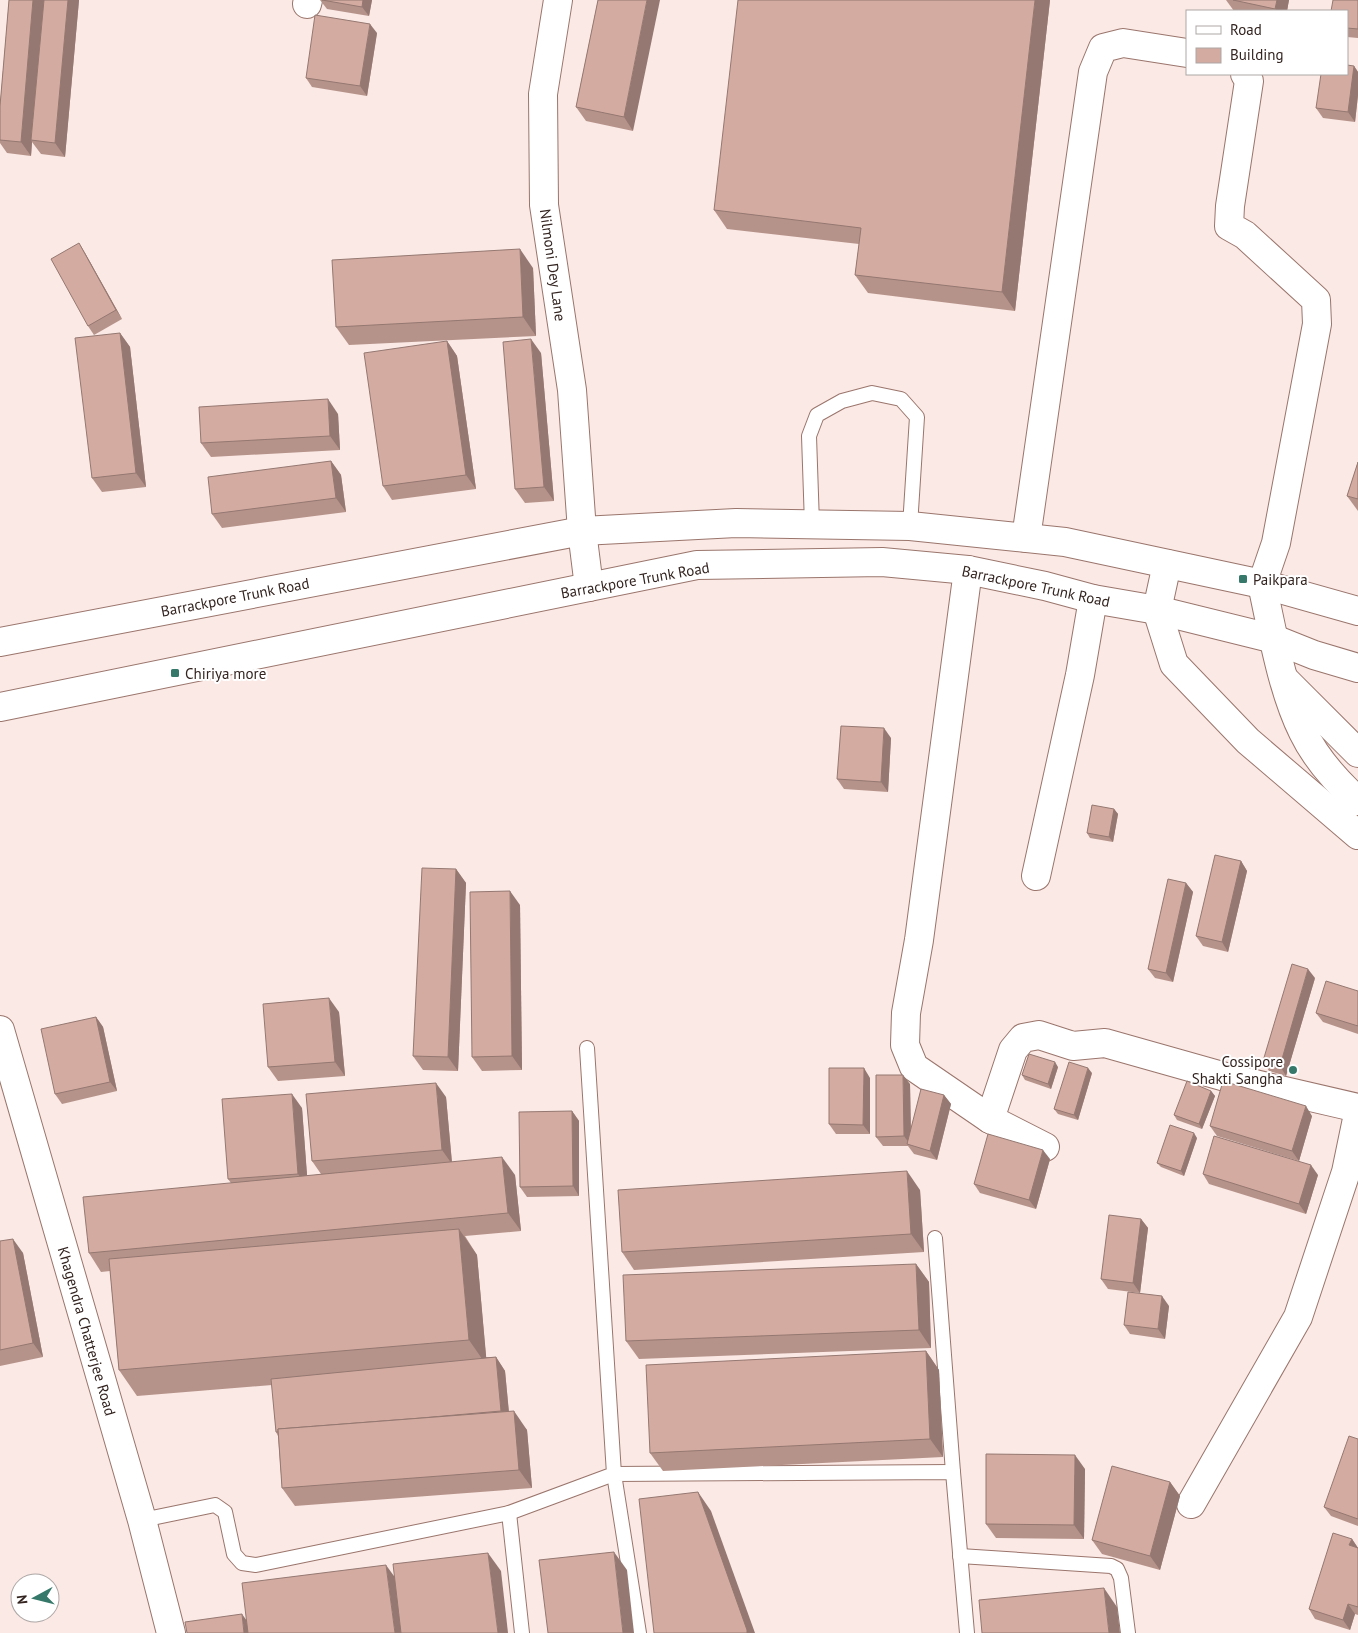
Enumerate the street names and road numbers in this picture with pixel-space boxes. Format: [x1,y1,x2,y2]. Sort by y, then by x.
street label: Nilmoni Dey Lane [536,208,570,322]
street label: Barrackpore Trunk Road [559,558,711,602]
street label: Barrackpore Trunk Road [960,561,1112,611]
street label: Barrackpore Trunk Road [159,573,311,621]
street label: Khagendra Chatterjee Road [54,1244,120,1418]

